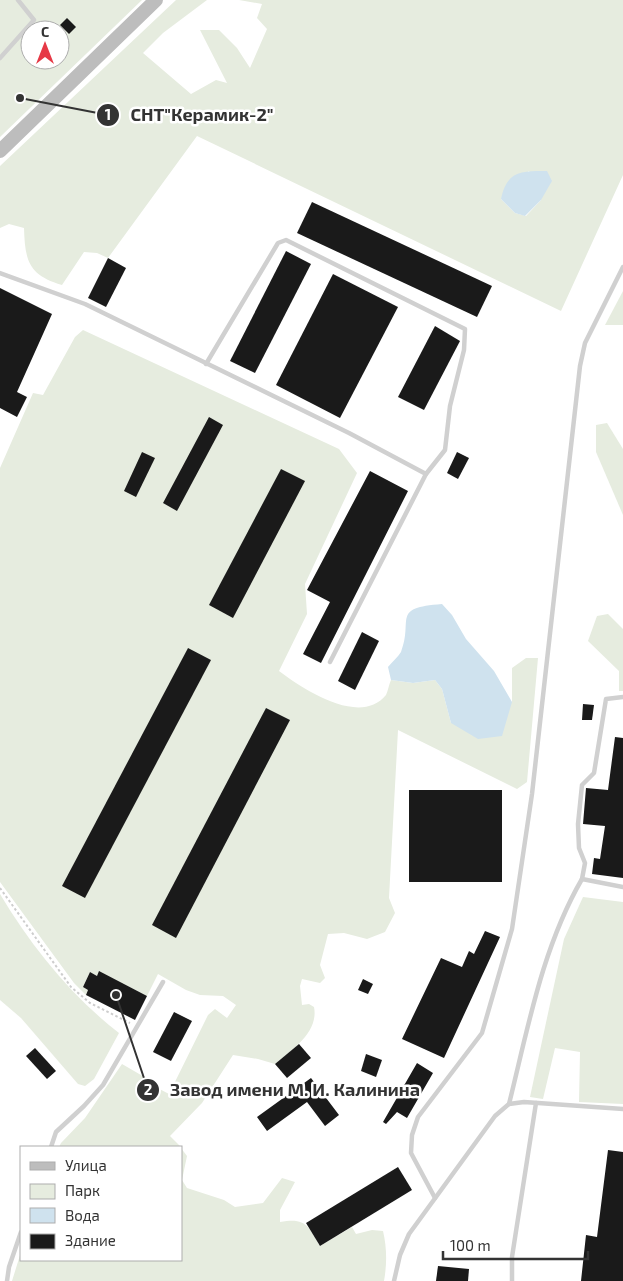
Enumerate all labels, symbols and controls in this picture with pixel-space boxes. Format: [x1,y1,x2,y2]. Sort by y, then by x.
north arrow [20,20,70,70]
text: С [41,23,49,40]
callout: СНТ"Керамик-2" [96,98,284,131]
text: СНТ"Керамик-2" [130,103,274,125]
text: 1 [105,105,111,123]
callout: Завод имени М. И. Калинина [135,1073,430,1106]
text: Завод имени М. И. Калинина [170,1078,420,1100]
text: 2 [144,1080,153,1098]
legend [20,1146,182,1261]
text: Улица [65,1156,107,1174]
text: Парк [65,1181,100,1199]
text: Вода [65,1206,100,1224]
scale bar [443,1228,588,1260]
text: Здание [65,1231,116,1249]
text: 100 m [450,1236,491,1254]

